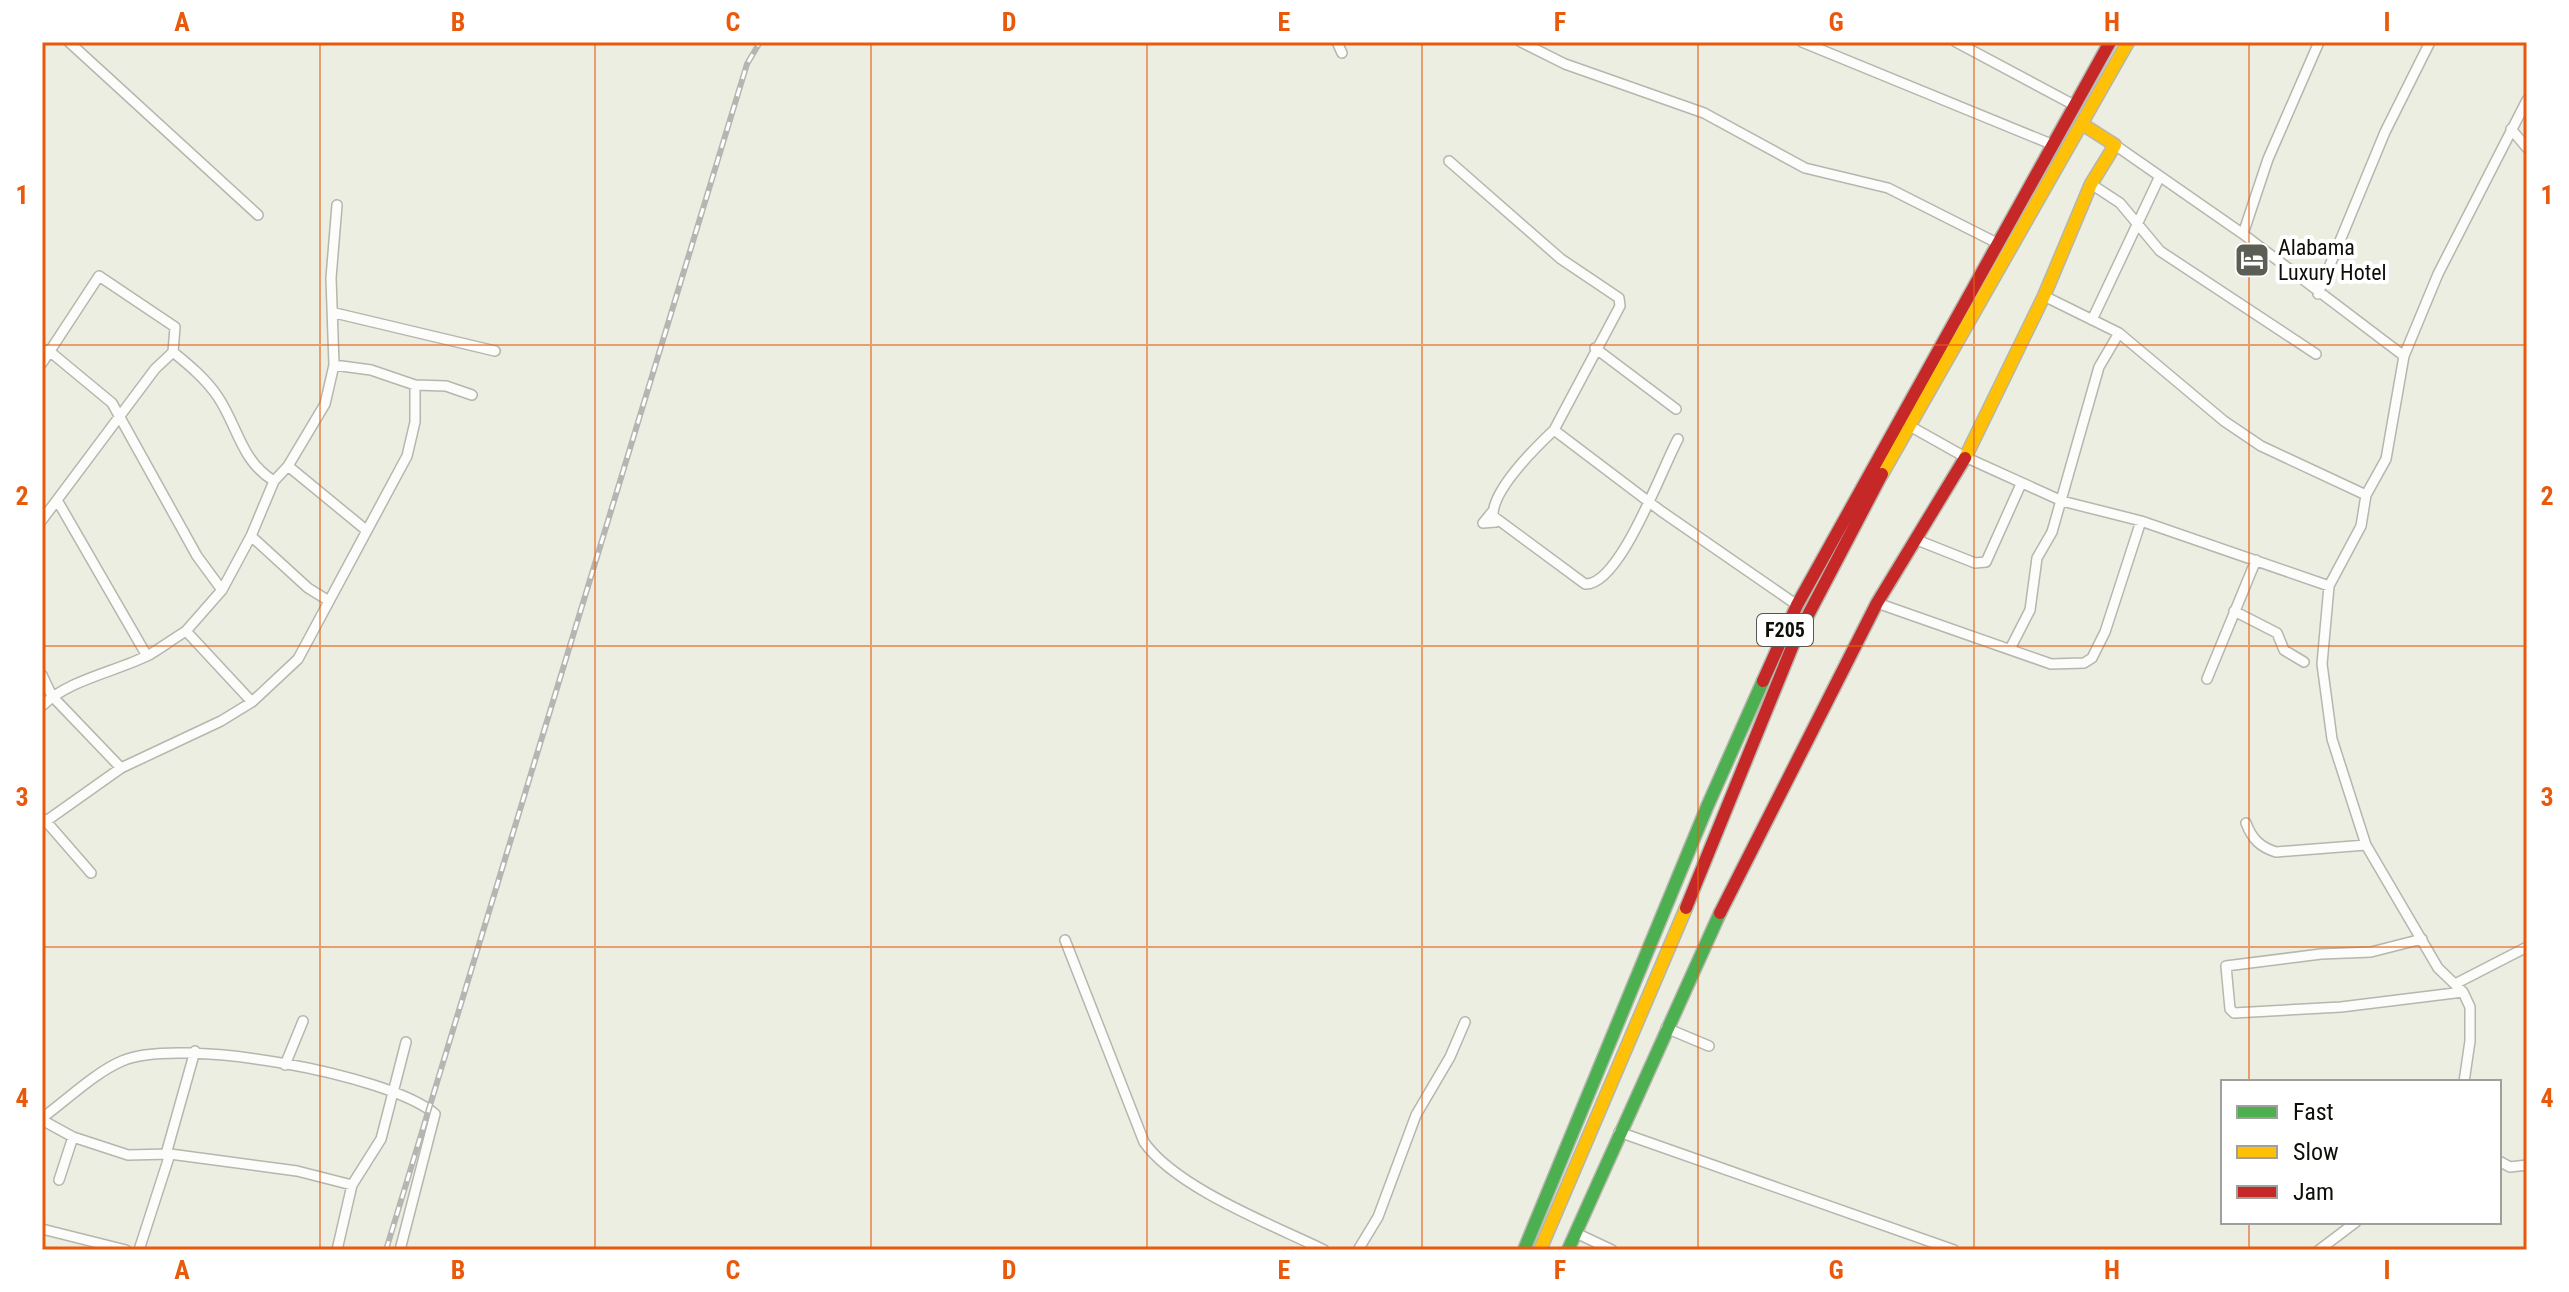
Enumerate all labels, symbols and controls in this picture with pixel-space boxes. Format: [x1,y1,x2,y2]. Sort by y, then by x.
text: A [174,7,190,37]
text: B [451,7,465,37]
text: C [726,7,741,37]
text: D [1002,7,1016,37]
text: E [1278,7,1291,37]
text: F [1554,7,1566,37]
text: G [1828,7,1844,37]
text: H [2104,7,2120,37]
text: I [2383,7,2391,37]
text: 1 [15,180,29,210]
text: 1 [2540,180,2554,210]
place label: Alabama Luxury Hotel [2278,235,2387,285]
hotel icon: Alabama Luxury Hotel [2233,241,2271,279]
text: 2 [15,481,29,511]
text: 2 [2540,481,2554,511]
road number: F205 [1757,614,1813,646]
text: 3 [15,782,29,812]
text: 3 [2540,782,2554,812]
legend [2221,1080,2501,1224]
text: 4 [15,1083,29,1113]
text: 4 [2540,1083,2554,1113]
text: Fast [2293,1098,2334,1126]
text: Slow [2293,1138,2339,1166]
text: Jam [2293,1178,2334,1206]
text: A [174,1255,190,1285]
text: B [451,1255,465,1285]
text: C [726,1255,741,1285]
text: D [1002,1255,1016,1285]
text: E [1278,1255,1291,1285]
text: F [1554,1255,1566,1285]
text: G [1828,1255,1844,1285]
text: H [2104,1255,2120,1285]
text: I [2383,1255,2391,1285]

